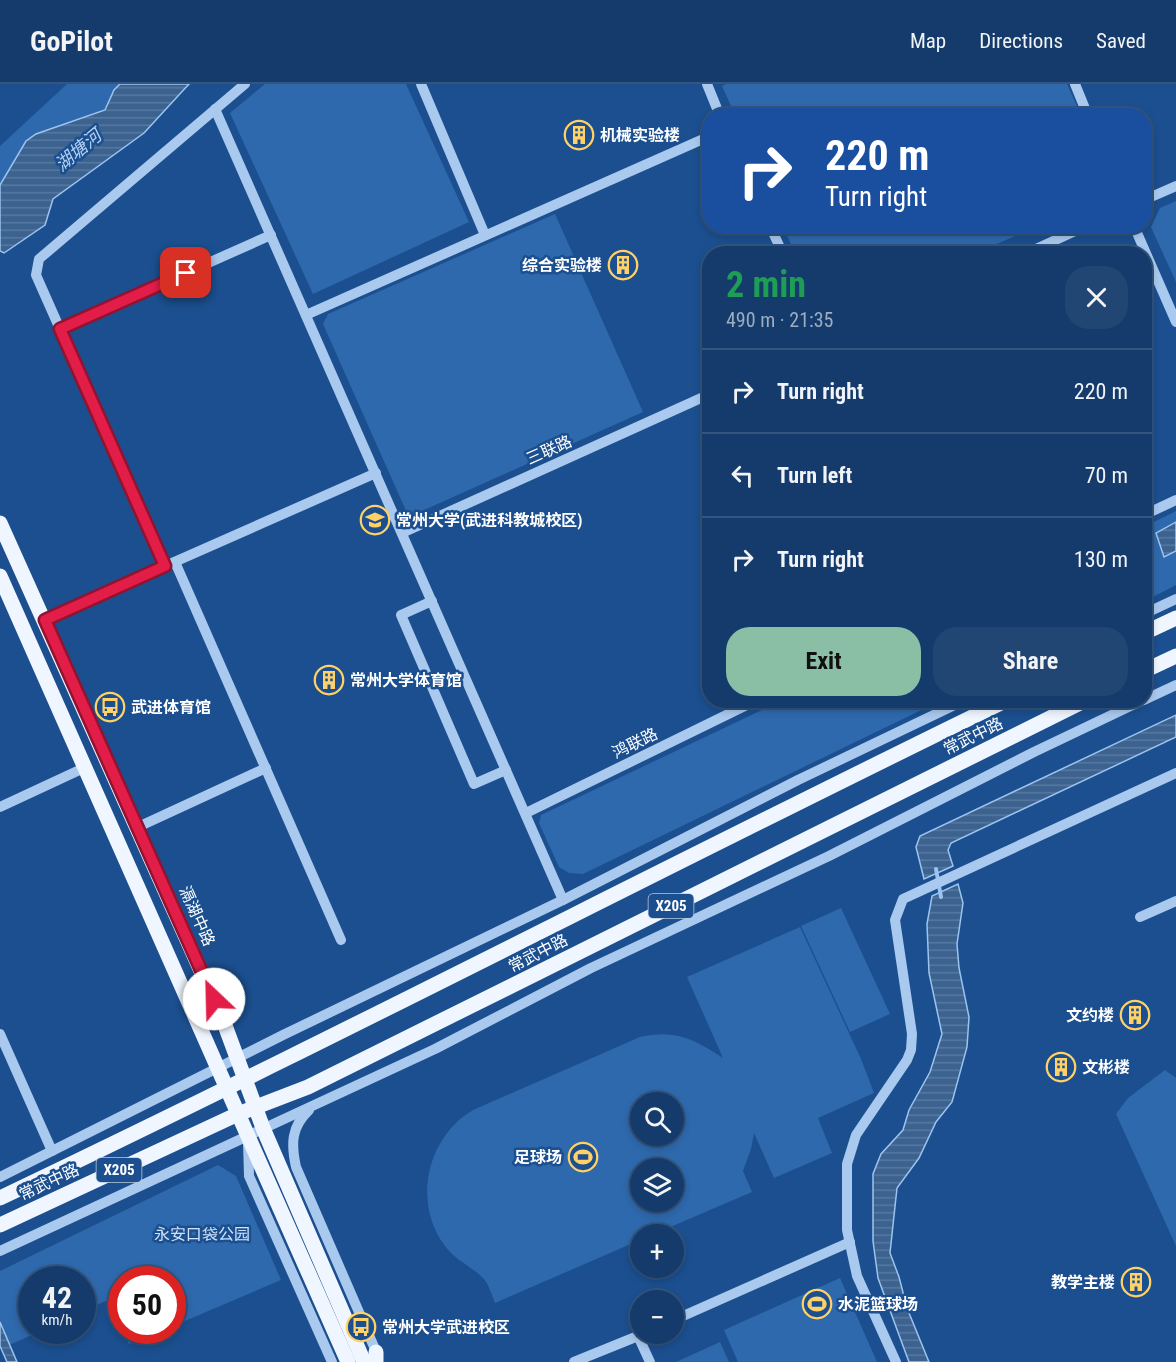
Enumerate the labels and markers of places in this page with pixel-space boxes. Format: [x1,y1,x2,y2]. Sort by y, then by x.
building icon: 机械实验楼 [563,119,595,151]
place label: 机械实验楼 [600,126,680,145]
pin [160,247,211,298]
building icon: 综合实验楼 [607,249,639,281]
place label: 综合实验楼 [522,256,602,275]
school or university icon: 常州大学(武进科教城校区) [359,504,391,536]
place label: 常州大学(武进科教城校区) [396,511,582,530]
building icon: 常州大学体育馆 [313,664,345,696]
place label: 常州大学体育馆 [350,671,462,690]
bus stop icon: 武进体育馆 [94,691,126,723]
place label: 武进体育馆 [131,698,211,717]
building icon: 文约楼 [1119,999,1151,1031]
place label: 文约楼 [1066,1006,1114,1025]
building icon: 文彬楼 [1045,1051,1077,1083]
place label: 文彬楼 [1082,1058,1130,1077]
sports icon: 足球场 [567,1141,599,1173]
place label: 足球场 [514,1148,562,1167]
building icon: 教学主楼 [1120,1266,1152,1298]
place label: 教学主楼 [1051,1273,1115,1292]
sports icon: 水泥篮球场 [801,1288,833,1320]
place label: 水泥篮球场 [838,1295,918,1314]
bus stop icon: 常州大学武进校区 [345,1311,377,1343]
place label: 常州大学武进校区 [382,1318,510,1337]

